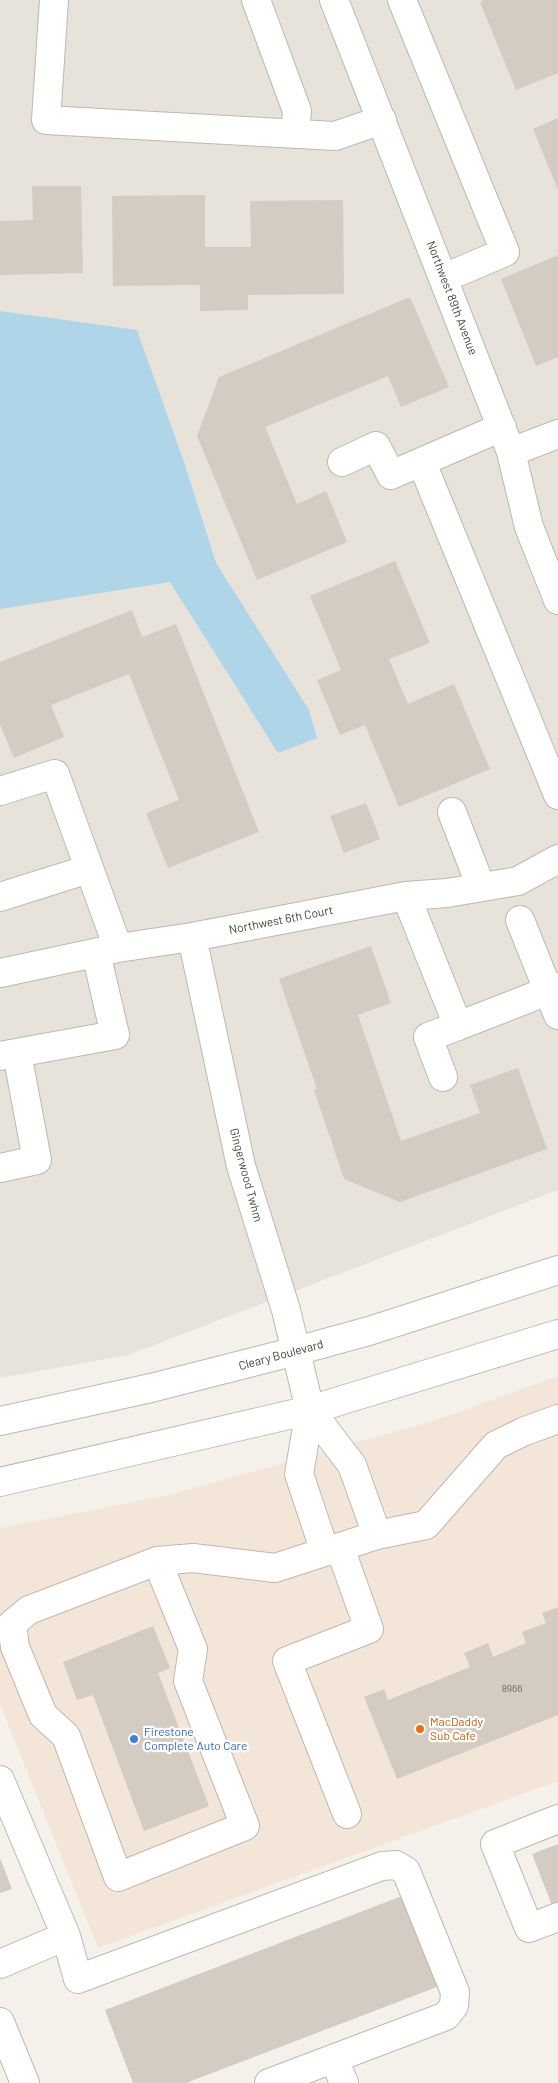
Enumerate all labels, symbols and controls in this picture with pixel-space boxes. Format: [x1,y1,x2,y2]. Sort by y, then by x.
street label: Northwest 89th Avenue [424,239,480,357]
street label: Northwest 6th Court [228,903,334,937]
street label: Gingerwood Twhm [227,1127,265,1223]
street label: Cleary Boulevard [237,1337,325,1373]
house number: 8966 [502,1683,522,1695]
place label: MacDaddy Sub Cafe [430,1715,483,1743]
marker: MacDaddy Sub Cafe [414,1723,426,1735]
place label: Firestone Complete Auto Care [144,1725,247,1753]
marker: Firestone Complete Auto Care [128,1733,140,1745]

